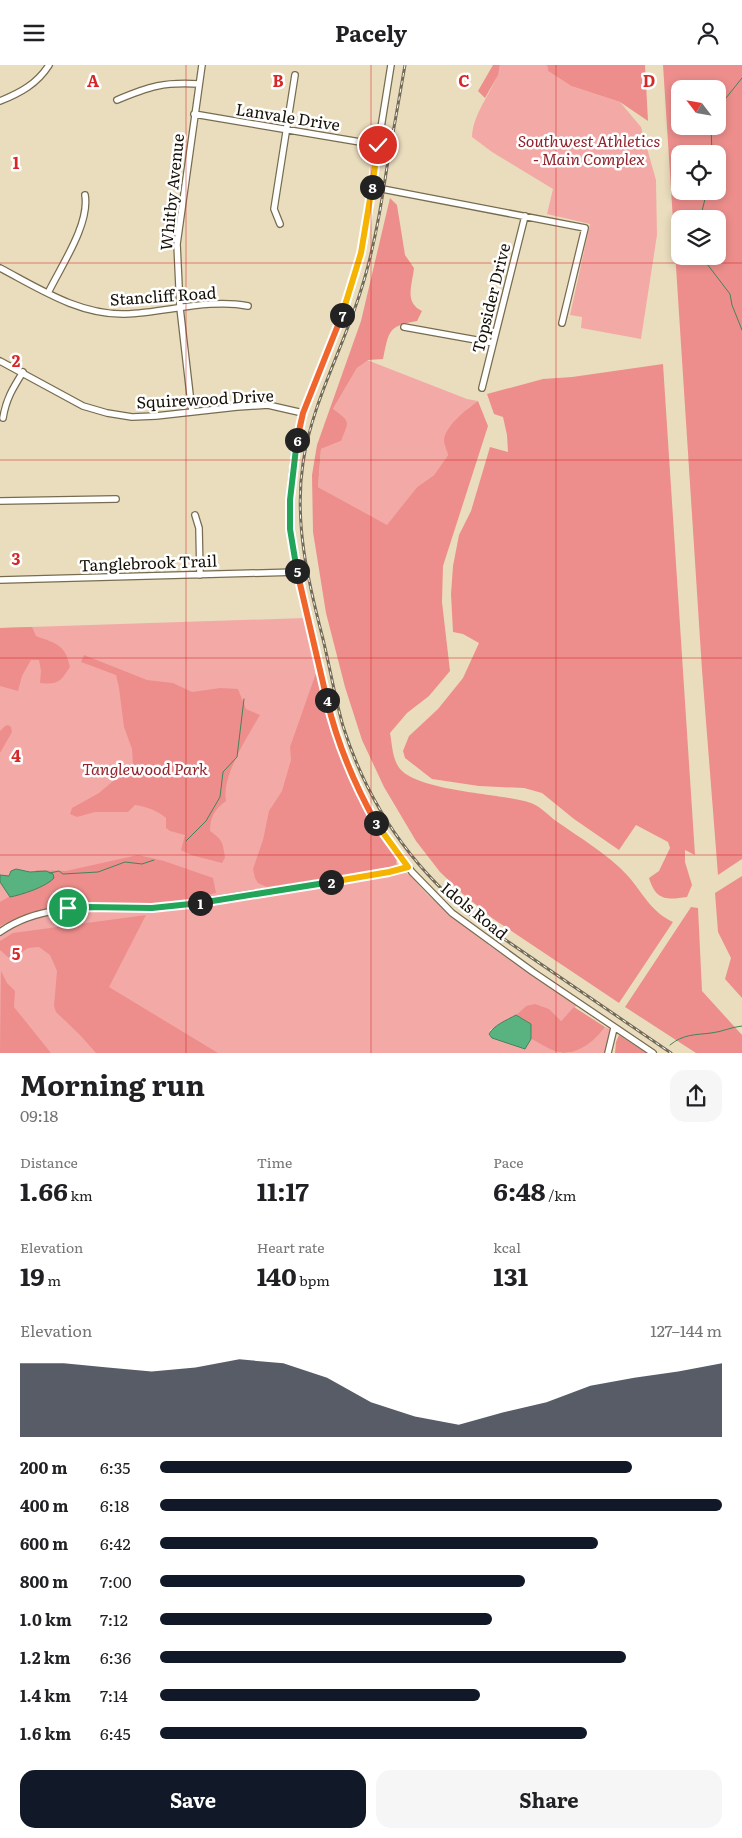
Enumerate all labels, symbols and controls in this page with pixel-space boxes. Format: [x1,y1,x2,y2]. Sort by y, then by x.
text: Pacely [335,16,407,49]
icon: menu [20,19,48,47]
icon: person [694,19,722,47]
text: A [87,68,99,92]
text: B [272,68,284,92]
text: C [458,68,470,92]
text: D [643,68,655,92]
north arrow [671,80,726,135]
map controls [671,80,726,265]
street label: Lanvale Drive [234,96,342,136]
pin [357,124,399,166]
park label: Southwest Athletics - Main Complex [518,128,660,170]
icon: check [364,131,392,159]
street label: Whitby Avenue [153,132,189,252]
button: locate [671,145,726,200]
text: 1 [13,150,20,174]
pin: 8 [360,175,384,199]
text: 8 [368,177,377,197]
button: layers [671,210,726,265]
street label: Topsider Drive [465,240,515,356]
street label: Stancliff Road [109,279,217,311]
pin: 7 [330,303,354,327]
text: 7 [339,305,346,325]
text: 2 [12,348,21,372]
street label: Squirewood Drive [136,382,274,414]
pin: 6 [284,427,310,453]
text: 6 [293,430,302,450]
text: 3 [12,546,21,570]
street label: Tanglebrook Trail [78,548,218,576]
pin: 5 [284,559,310,583]
text: 5 [294,561,301,581]
pin: 4 [314,687,340,713]
text: 4 [323,690,332,710]
text: 4 [11,743,21,767]
park label: Tanglewood Park [82,756,208,780]
pin: 3 [364,811,388,835]
text: 3 [373,813,380,833]
pin: 2 [318,869,344,895]
text: 2 [328,872,335,892]
street label: Idols Road [436,876,514,945]
pin [47,887,89,929]
pin: 1 [188,891,212,915]
text: 1 [198,893,203,913]
icon: arrive [54,894,82,922]
text: 5 [12,941,21,965]
text: Morning run [20,1063,205,1105]
button: share [670,1070,722,1122]
text: 09:18 [20,1103,58,1127]
text: Distance [20,1152,78,1172]
text: Time [257,1152,292,1172]
text: Pace [493,1152,523,1172]
text: 1.66 [20,1172,68,1209]
text: 11:17 [257,1172,309,1209]
text: 6:48 [493,1172,546,1209]
text: km [68,1185,93,1205]
text: /km [546,1185,576,1205]
text: Elevation [20,1237,83,1257]
text: Heart rate [257,1237,325,1257]
text: kcal [493,1237,521,1257]
text: 19 [20,1257,45,1294]
text: 140 [257,1257,297,1294]
text: 131 [493,1257,528,1294]
text: m [45,1270,61,1290]
text: bpm [297,1270,330,1290]
text: Elevation [20,1318,92,1342]
text: 127–144 m [650,1318,722,1342]
text: 200 m [20,1455,67,1479]
text: 6:35 [100,1455,130,1479]
text: 400 m [20,1493,69,1517]
text: 6:18 [100,1493,129,1517]
text: 600 m [20,1531,68,1555]
text: 6:42 [100,1531,131,1555]
text: 800 m [20,1569,68,1593]
text: 7:00 [100,1569,132,1593]
text: 1.0 km [20,1607,72,1631]
text: 7:12 [100,1607,128,1631]
text: 1.2 km [20,1645,70,1669]
text: 6:36 [100,1645,131,1669]
text: 1.4 km [20,1683,71,1707]
text: 7:14 [100,1683,128,1707]
text: 1.6 km [20,1721,71,1745]
text: 6:45 [100,1721,131,1745]
button: Save [20,1770,366,1828]
button: Share [376,1770,722,1828]

